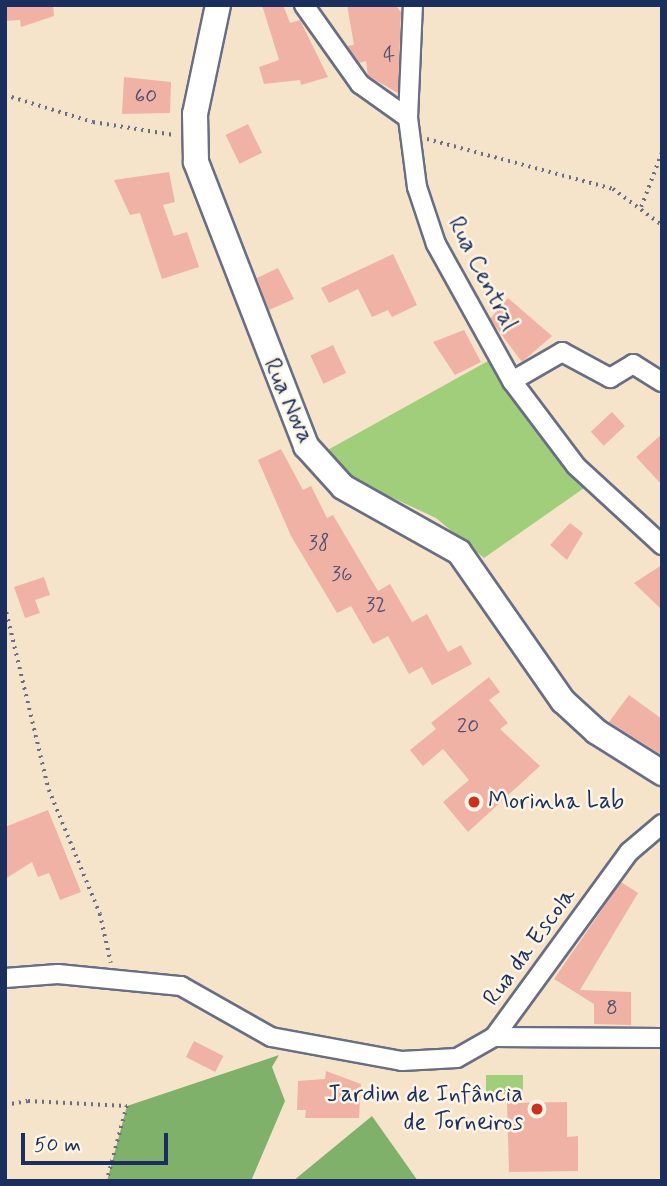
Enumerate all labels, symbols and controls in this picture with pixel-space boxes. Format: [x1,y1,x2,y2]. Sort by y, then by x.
house number: 4 [383,42,395,68]
house number: 60 [135,83,157,109]
street label: Rua Central [441,212,523,336]
street label: Rua Nova [257,354,319,448]
house number: 38 [309,530,329,556]
house number: 36 [331,561,353,587]
house number: 32 [366,592,386,618]
house number: 20 [457,713,479,739]
place label: Morinha Lab [488,788,628,816]
marker: Morinha Lab [466,794,482,810]
street label: Rua da Escola [478,883,582,1011]
house number: 8 [606,995,618,1021]
place label: Jardim de Infância de Torneiros [327,1081,523,1137]
marker: Jardim de Infância de Torneiros [529,1101,545,1117]
scale bar [24,1120,172,1164]
text: 50 m [34,1131,81,1159]

